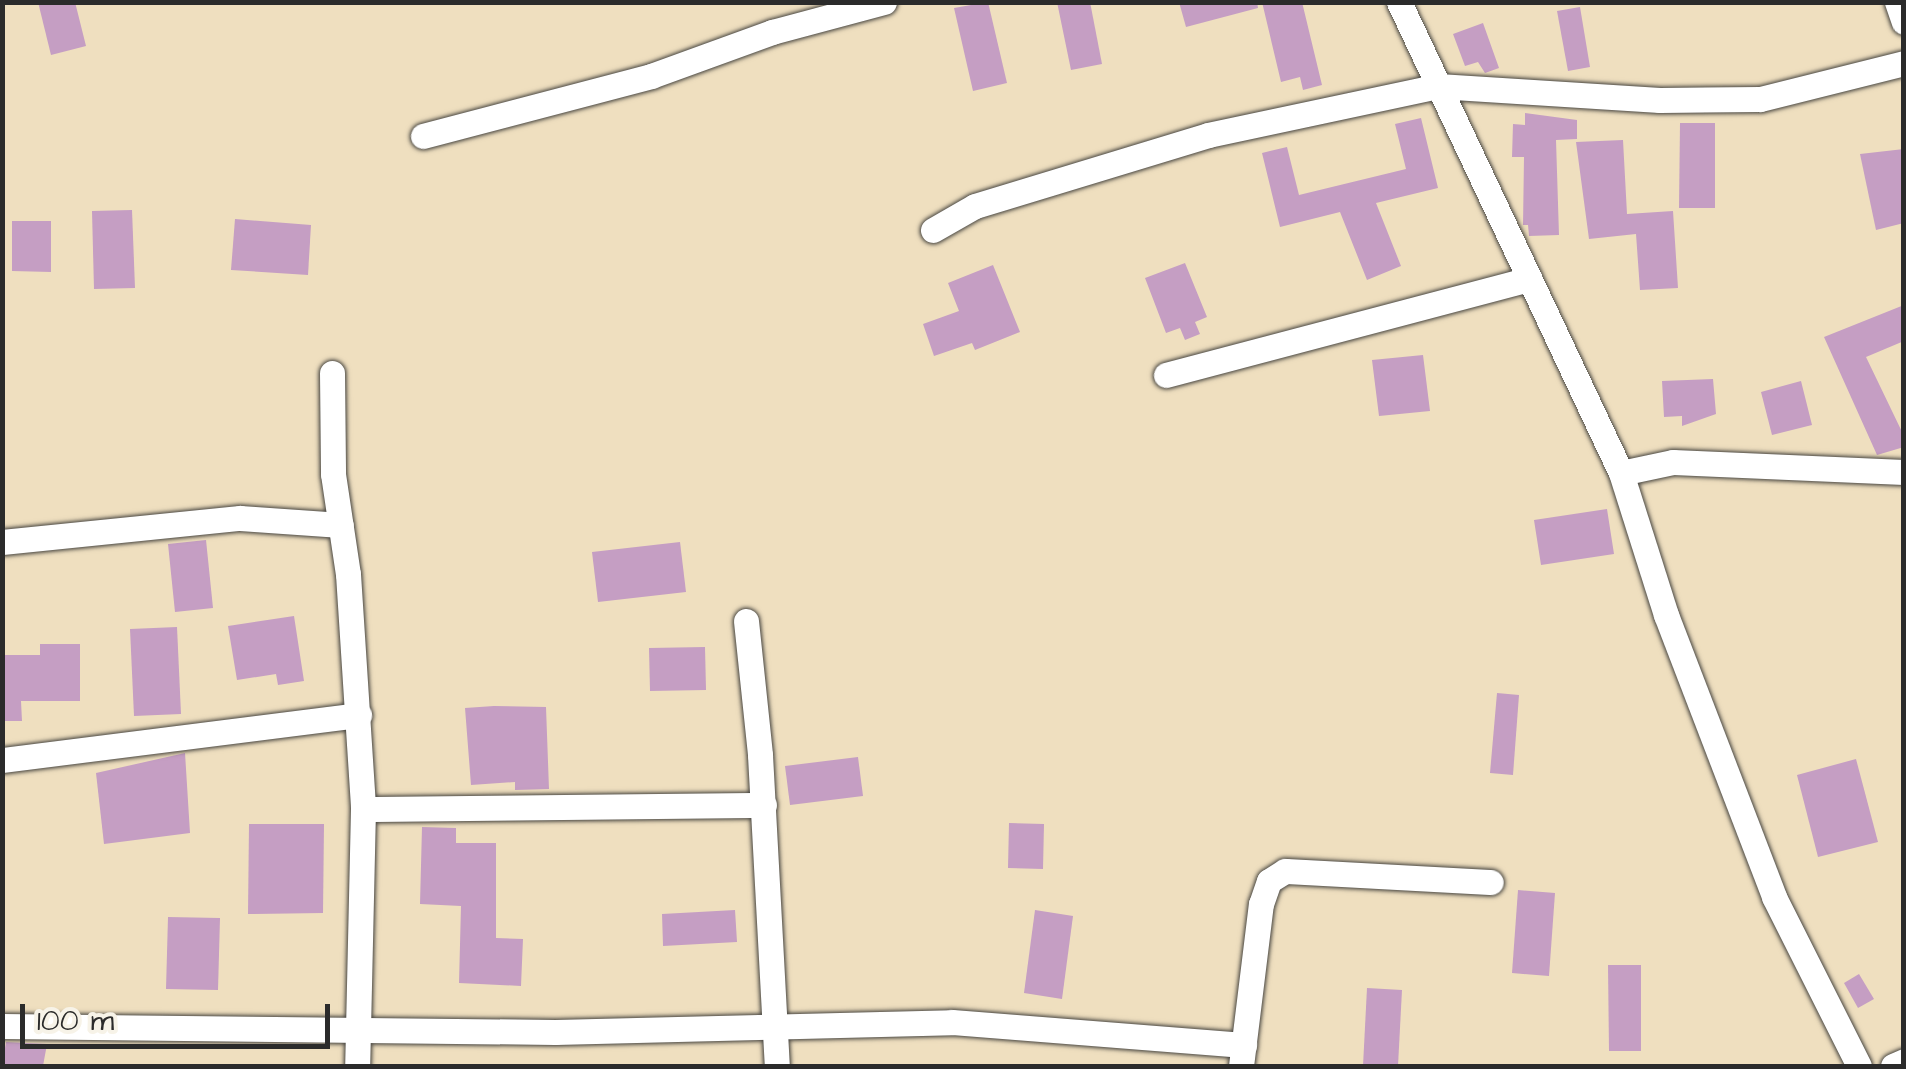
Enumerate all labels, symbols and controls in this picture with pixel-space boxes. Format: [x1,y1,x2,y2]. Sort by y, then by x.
scale bar [25,984,335,1046]
text: 100 m [37,1000,114,1042]

